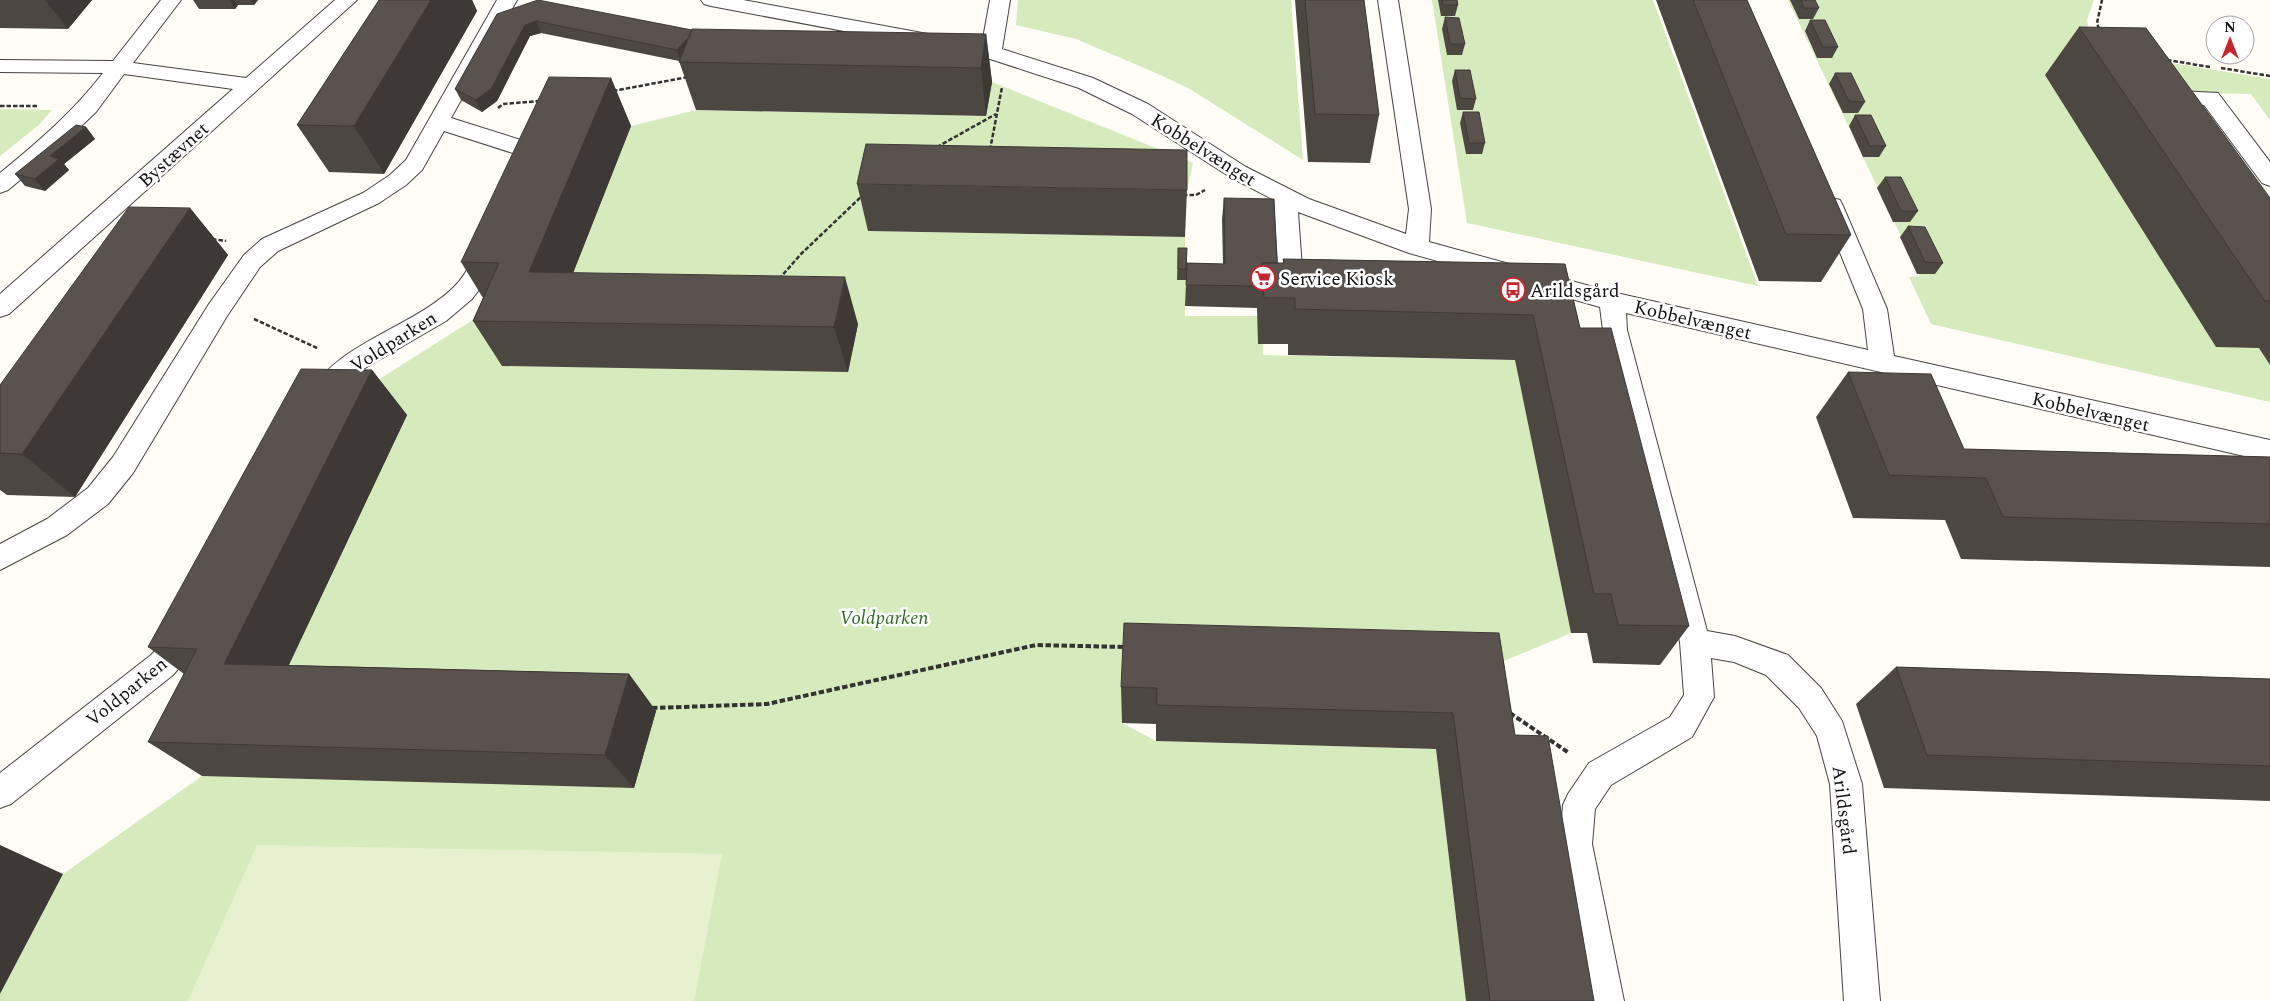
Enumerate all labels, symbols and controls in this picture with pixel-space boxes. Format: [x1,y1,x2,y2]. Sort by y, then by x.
north arrow [2205,15,2255,65]
text: N [2224,17,2236,38]
street label: Kobbelvænget [1145,106,1262,194]
street label: Bystævnet [132,115,216,195]
supermarket icon: Service Kiosk [1250,265,1276,291]
place label: Service Kiosk [1280,265,1394,294]
bus stop icon: Arildsgård [1500,277,1526,303]
place label: Arildsgård [1530,277,1620,306]
street label: Kobbelvænget [1631,293,1755,348]
street label: Voldparken [345,304,443,380]
street label: Kobbelvænget [2029,385,2153,440]
park label: Voldparken [839,604,929,633]
street label: Voldparken [80,650,174,734]
street label: Arildsgård [1824,764,1863,856]

